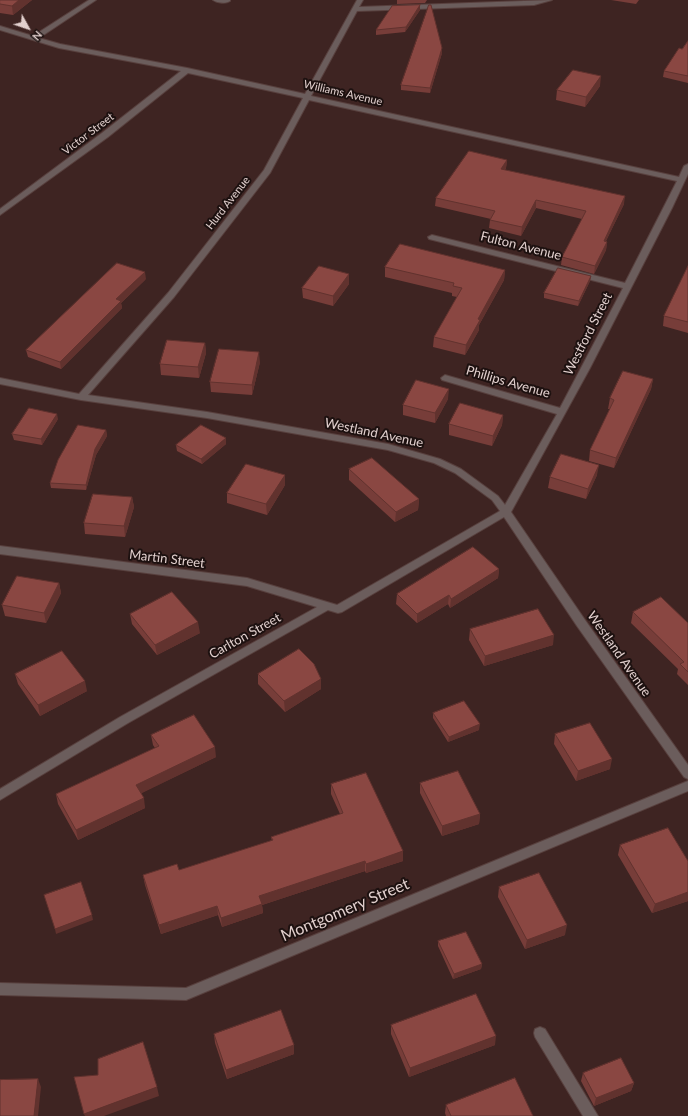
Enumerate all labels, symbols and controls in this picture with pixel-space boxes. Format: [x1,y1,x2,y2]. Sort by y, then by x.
north arrow [8,8,48,48]
text: N [30,29,45,43]
street label: Williams Avenue [302,78,384,108]
street label: Victor Street [60,110,116,158]
street label: Hurd Avenue [203,174,253,232]
street label: Fulton Avenue [479,228,563,264]
street label: Westford Street [560,290,616,378]
street label: Phillips Avenue [464,363,552,401]
street label: Westland Avenue [323,415,425,451]
street label: Martin Street [128,547,206,571]
street label: Westland Avenue [584,608,654,700]
street label: Carlton Street [206,610,284,662]
street label: Montgomery Street [278,874,412,946]

